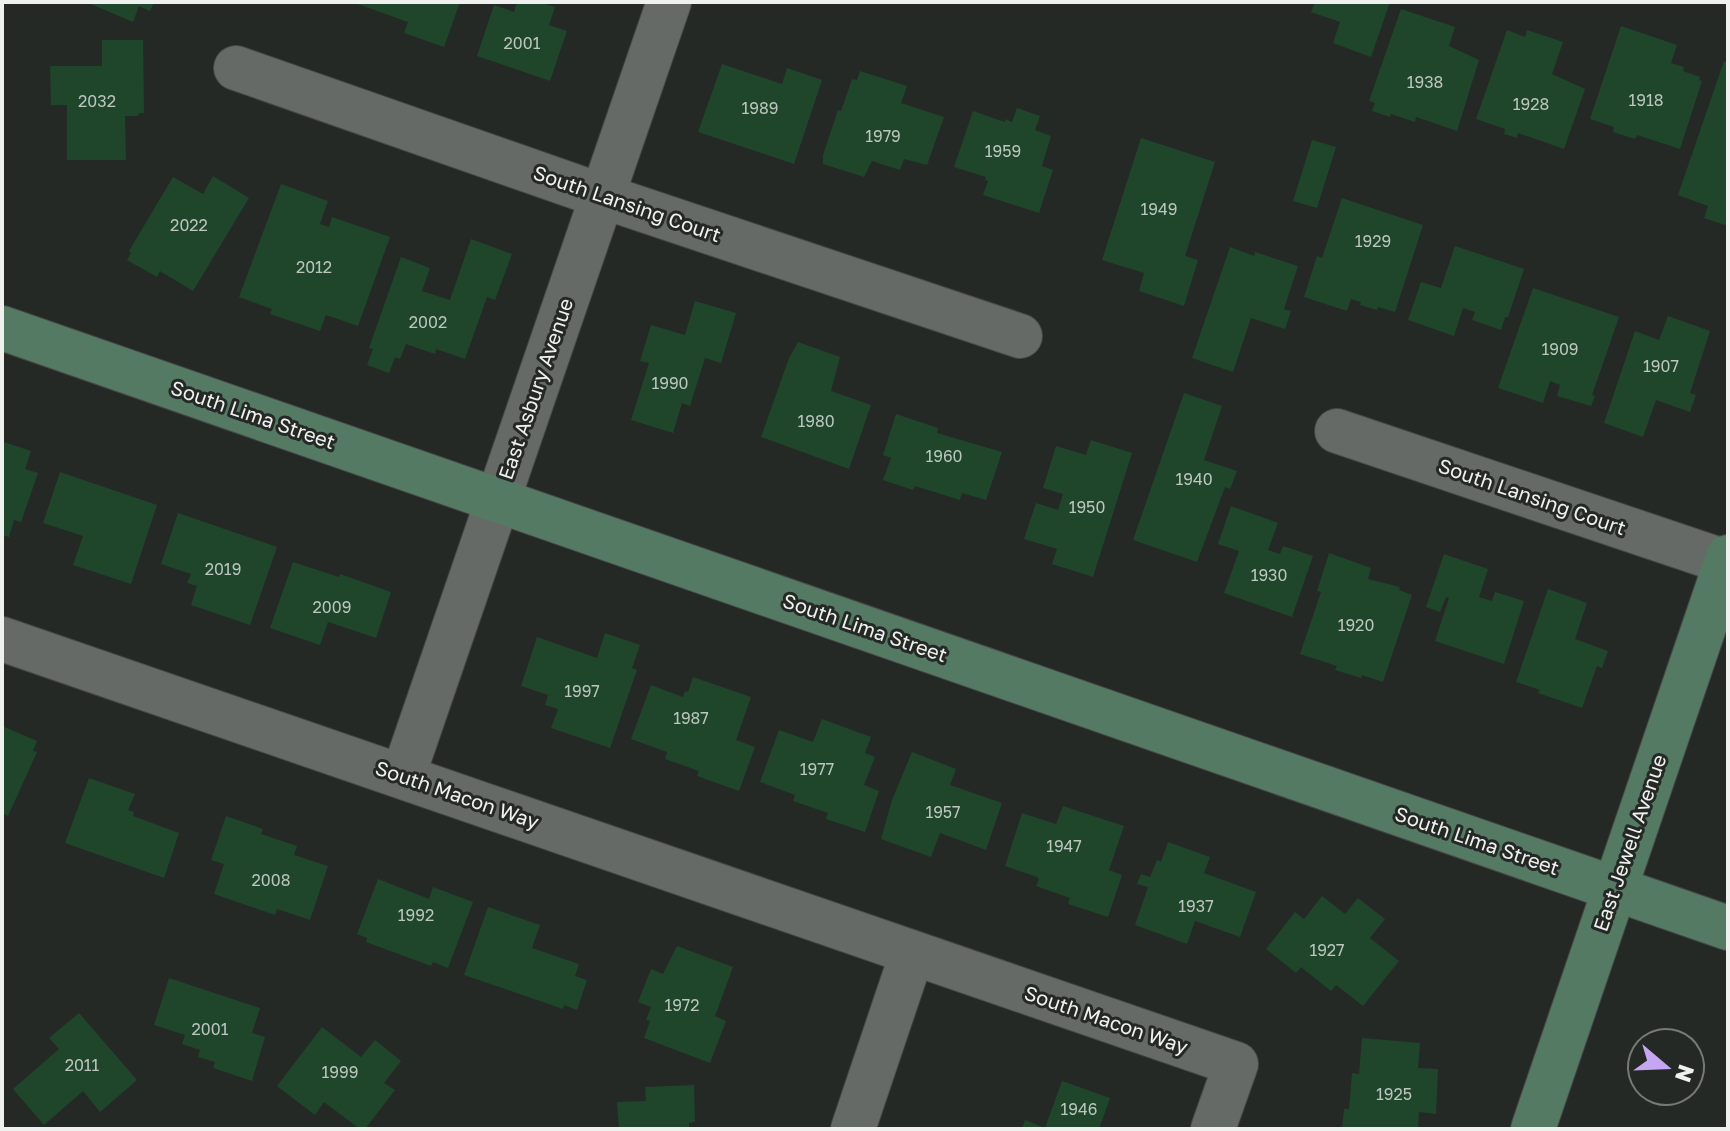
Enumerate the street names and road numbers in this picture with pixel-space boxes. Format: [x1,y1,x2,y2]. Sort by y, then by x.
street label: South Lansing Court [530,160,724,246]
street label: East Asbury Avenue [493,295,577,483]
street label: South Lima Street [168,375,339,453]
street label: South Lansing Court [1435,453,1629,539]
street label: South Lima Street [780,588,951,666]
street label: East Jewell Avenue [1588,751,1671,934]
street label: South Macon Way [372,755,542,833]
street label: South Lima Street [1392,801,1563,879]
street label: South Macon Way [1021,980,1191,1058]

